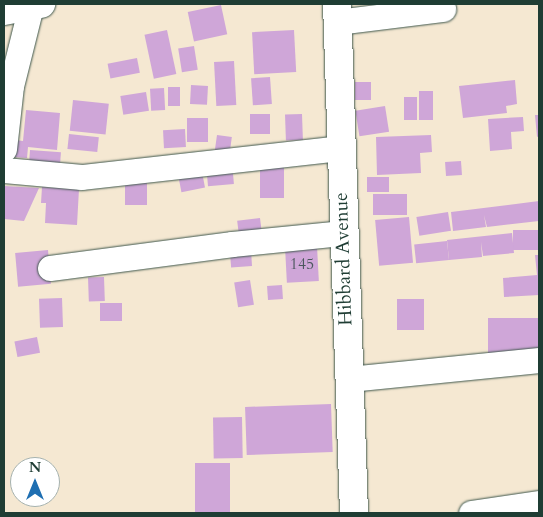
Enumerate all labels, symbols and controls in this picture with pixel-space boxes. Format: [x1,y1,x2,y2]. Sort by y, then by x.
street label: Hibbard Avenue [330,192,358,326]
house number: 145 [290,254,314,274]
north arrow [10,457,60,507]
text: N [29,458,41,477]

